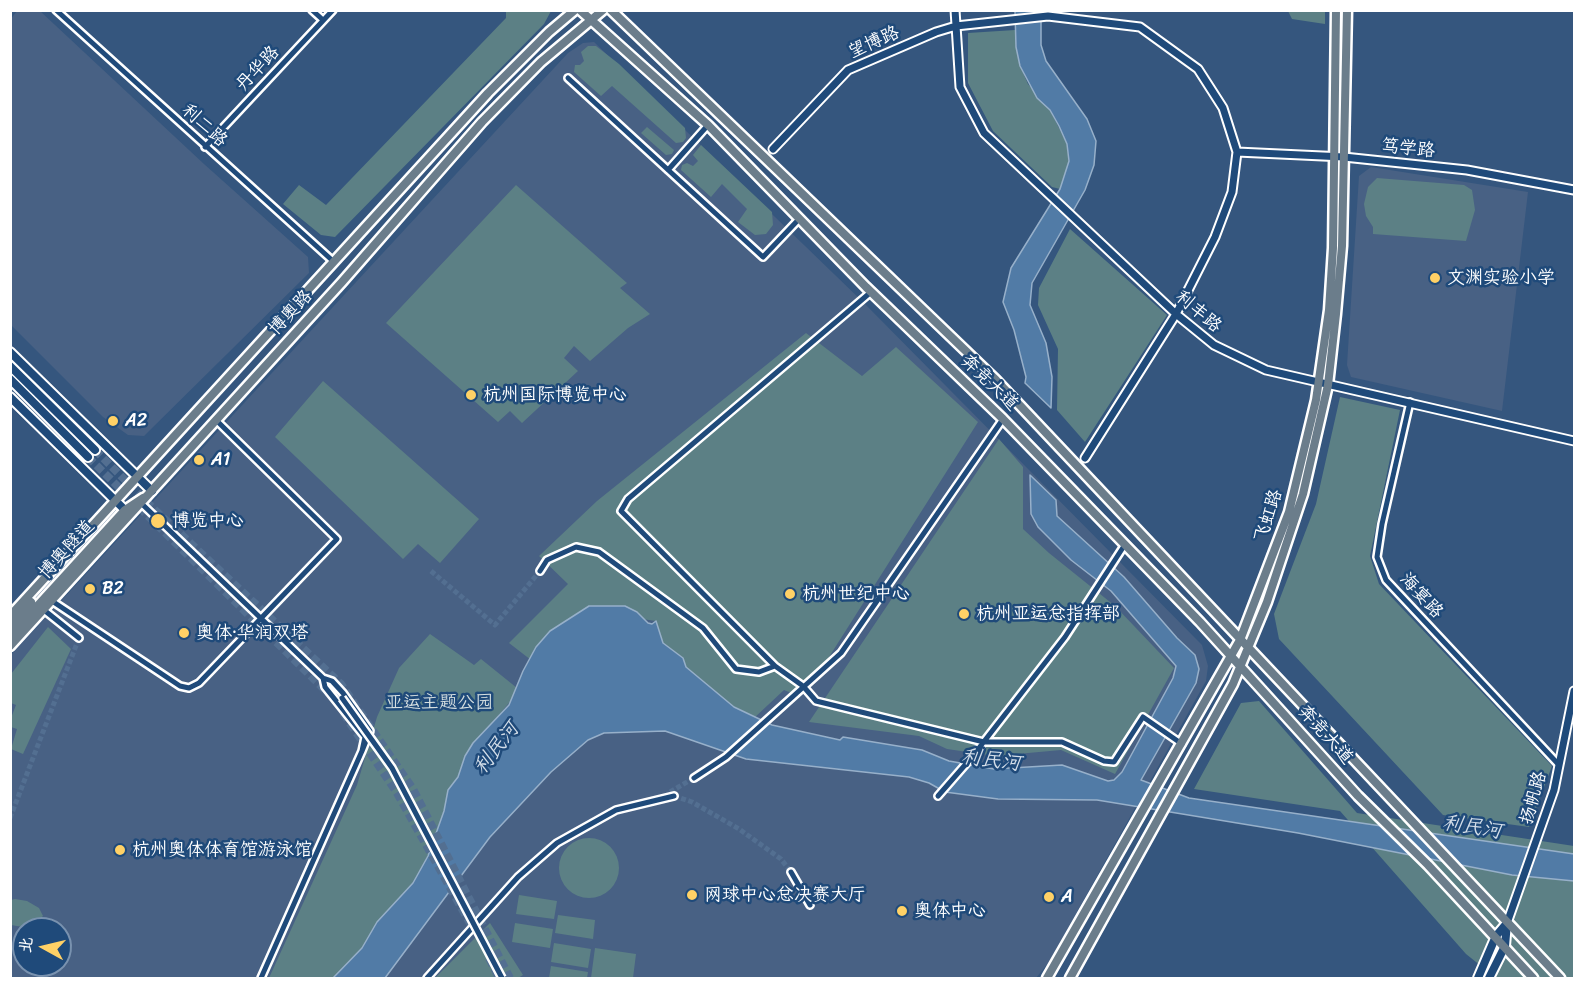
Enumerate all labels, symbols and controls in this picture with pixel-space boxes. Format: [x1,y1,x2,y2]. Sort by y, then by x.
street label: 望博路 [845,22,903,64]
street label: 丹华路 [232,42,284,96]
street label: 利二路 [177,100,231,152]
street label: 笃学路 [1380,135,1436,163]
place label: 文渊实验小学 [1447,267,1555,289]
marker: 文渊实验小学 [1428,271,1442,285]
street label: 博奥路 [265,286,317,340]
street label: 利丰路 [1170,286,1226,338]
street label: 奔竞大道 [956,350,1022,416]
place label: 杭州国际博览中心 [483,384,627,406]
marker: 杭州国际博览中心 [464,388,478,402]
place label: A2 [125,410,147,432]
marker: A2 [106,414,120,428]
place label: A1 [211,449,231,471]
marker: A1 [192,453,206,467]
street label: 飞虹路 [1250,487,1288,545]
place label: 博览中心 [172,510,244,532]
marker: 博览中心 [149,512,167,530]
street label: 博奥隧道 [35,516,99,584]
street label: 海宴路 [1395,569,1447,623]
place label: B2 [102,578,124,600]
marker: B2 [83,582,97,596]
place label: 杭州世纪中心 [802,583,910,605]
marker: 杭州世纪中心 [783,587,797,601]
place label: 杭州亚运总指挥部 [976,603,1120,625]
marker: 杭州亚运总指挥部 [957,607,971,621]
place label: 奥体·华润双塔 [196,622,309,644]
marker: 奥体·华润双塔 [177,626,191,640]
park label: 亚运主题公园 [385,692,493,714]
street label: 奔竞大道 [1293,701,1357,769]
water label: 利民河 [469,718,525,780]
water label: 利民河 [960,745,1022,777]
street label: 扬帆路 [1516,769,1552,827]
water label: 利民河 [1440,811,1504,845]
place label: 杭州奥体体育馆游泳馆 [132,839,312,861]
marker: 杭州奥体体育馆游泳馆 [113,843,127,857]
place label: 网球中心总决赛大厅 [704,884,866,906]
place label: A [1061,886,1073,908]
marker: 网球中心总决赛大厅 [685,888,699,902]
marker: A [1042,890,1056,904]
place label: 奥体中心 [914,900,986,922]
marker: 奥体中心 [895,904,909,918]
north arrow [12,917,72,977]
text: 北 [10,935,41,955]

